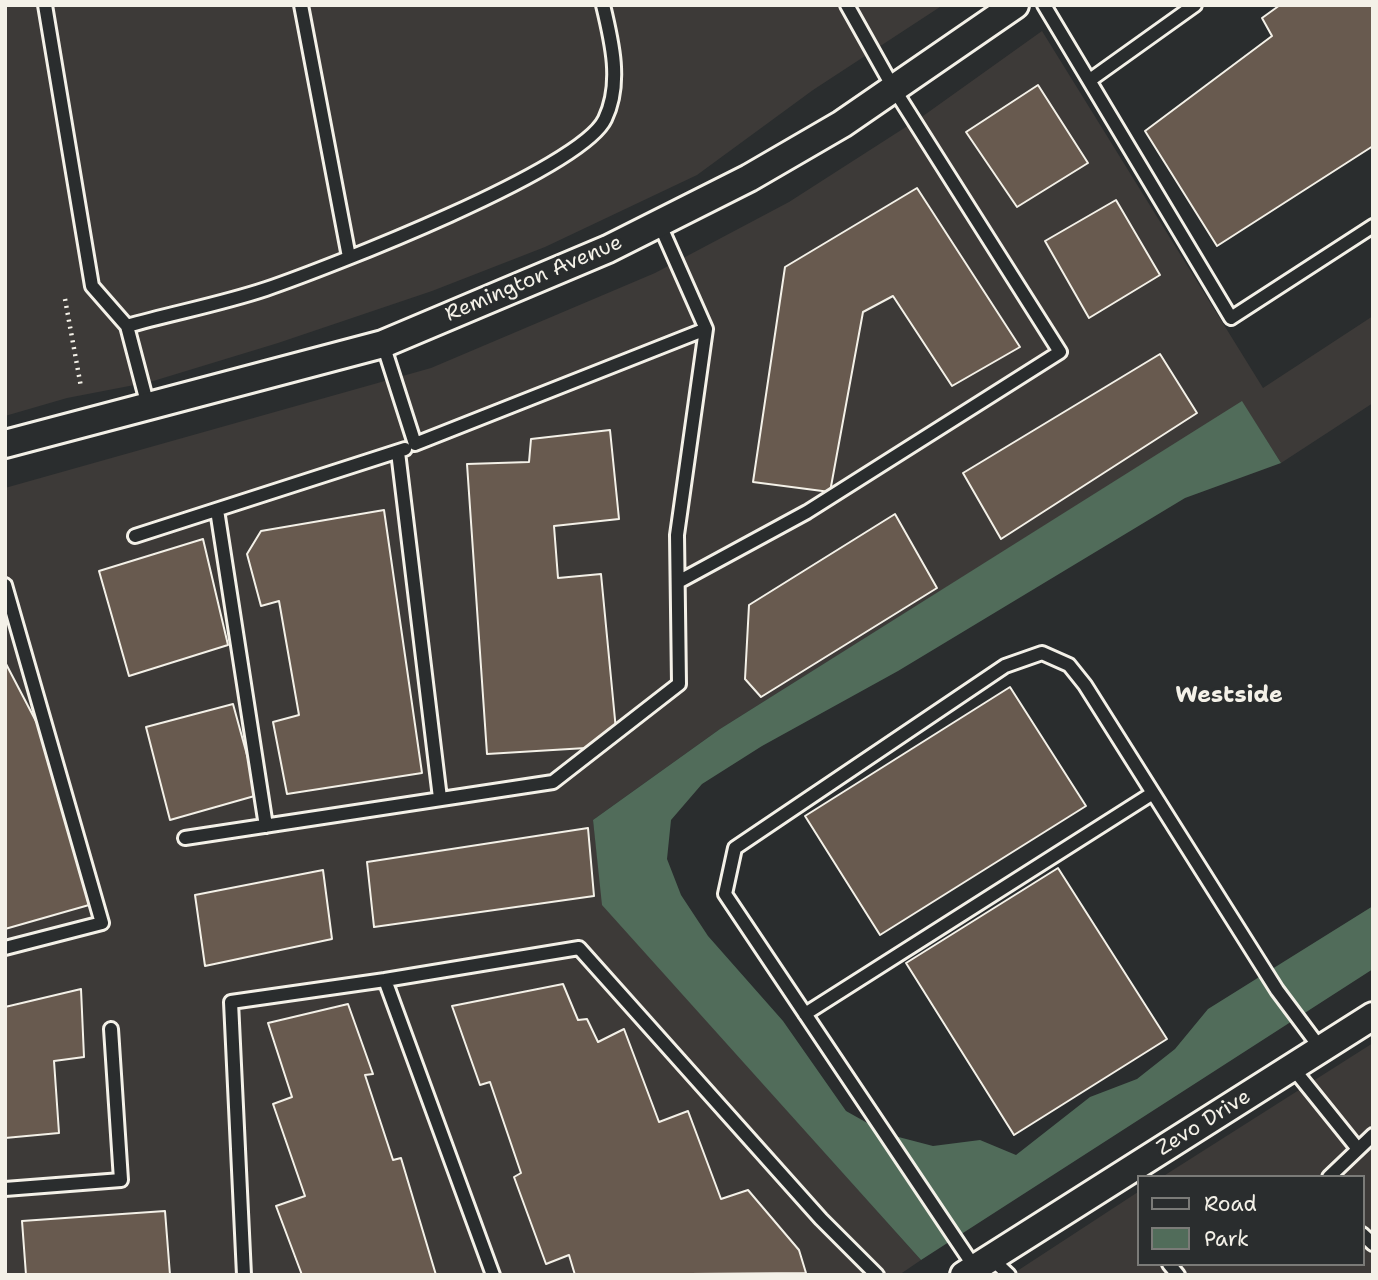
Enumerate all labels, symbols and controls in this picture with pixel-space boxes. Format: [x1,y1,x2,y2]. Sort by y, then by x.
street label: Remington Avenue [442,230,626,328]
district label: Westside [1175,682,1283,710]
street label: Zevo Drive [1152,1084,1256,1162]
legend [1136,1175,1364,1266]
text: Road [1204,1190,1257,1218]
text: Park [1204,1225,1249,1253]

